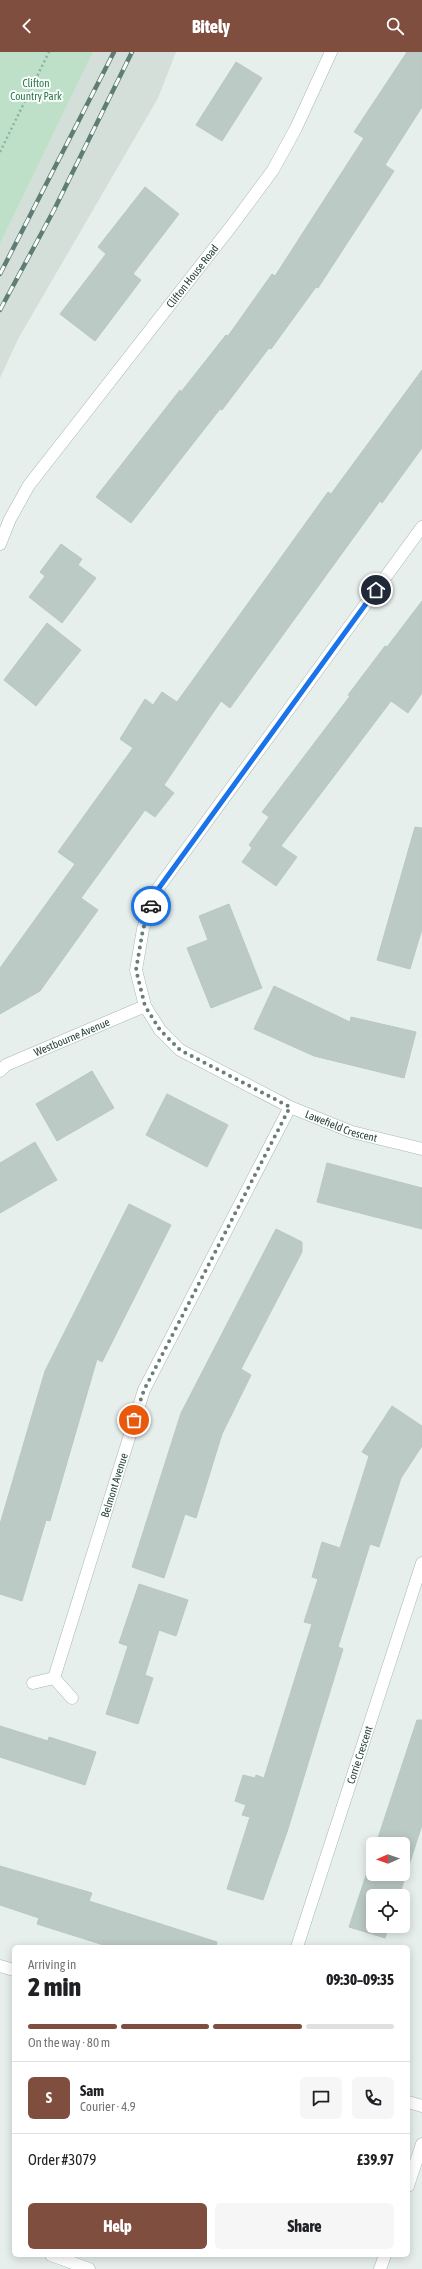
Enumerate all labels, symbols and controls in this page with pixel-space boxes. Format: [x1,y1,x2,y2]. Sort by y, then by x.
icon: back [16,15,38,37]
icon: search [384,15,406,37]
text: Bitely [192,16,230,37]
park label: Clifton Country Park [10,77,62,102]
street label: Clifton House Road [164,242,221,310]
pin [359,573,393,607]
icon: home [365,579,387,601]
courier [131,886,171,926]
icon: car [140,895,162,917]
street label: Westbourne Avenue [32,1016,111,1058]
street label: Lawefield Crescent [304,1108,378,1144]
pin [117,1403,151,1437]
icon: bag [123,1409,145,1431]
street label: Belmont Avenue [99,1452,130,1519]
street label: Corrie Crescent [344,1724,375,1785]
north arrow [366,1837,410,1881]
map controls [366,1837,410,1933]
button: locate [366,1889,410,1933]
text: Arriving in [28,1957,76,1972]
text: 09:30–09:35 [326,1971,394,1988]
text: 2 min [28,1972,81,2002]
text: On the way · 80 m [28,2035,110,2050]
button: chat [300,2077,342,2119]
button: phone [352,2077,394,2119]
text: Sam [80,2082,104,2099]
text: S [46,2089,52,2106]
text: Courier · 4.9 [80,2099,136,2114]
text: Order #3079 [28,2151,96,2168]
text: £39.97 [357,2151,394,2168]
button: Help [28,2203,207,2249]
button: Share [215,2203,394,2249]

